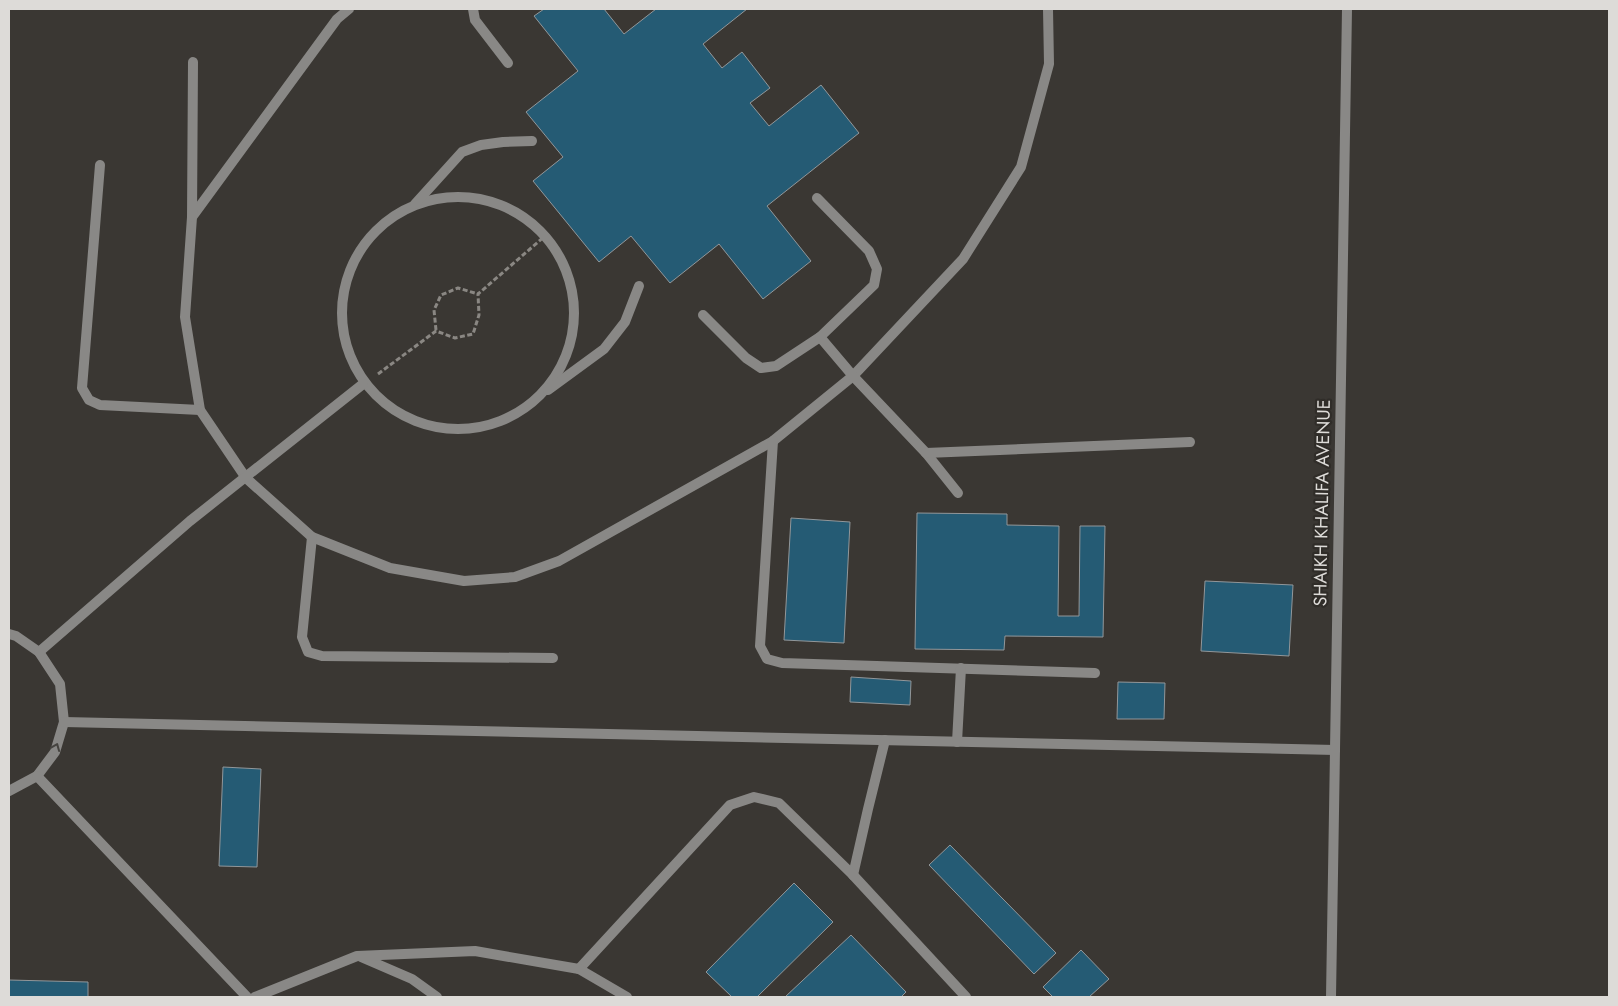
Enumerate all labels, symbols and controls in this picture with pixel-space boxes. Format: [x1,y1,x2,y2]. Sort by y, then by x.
street label: SHAIKH KHALIFA AVENUE [1307,399,1337,607]
one-way arrow [50,744,60,752]

